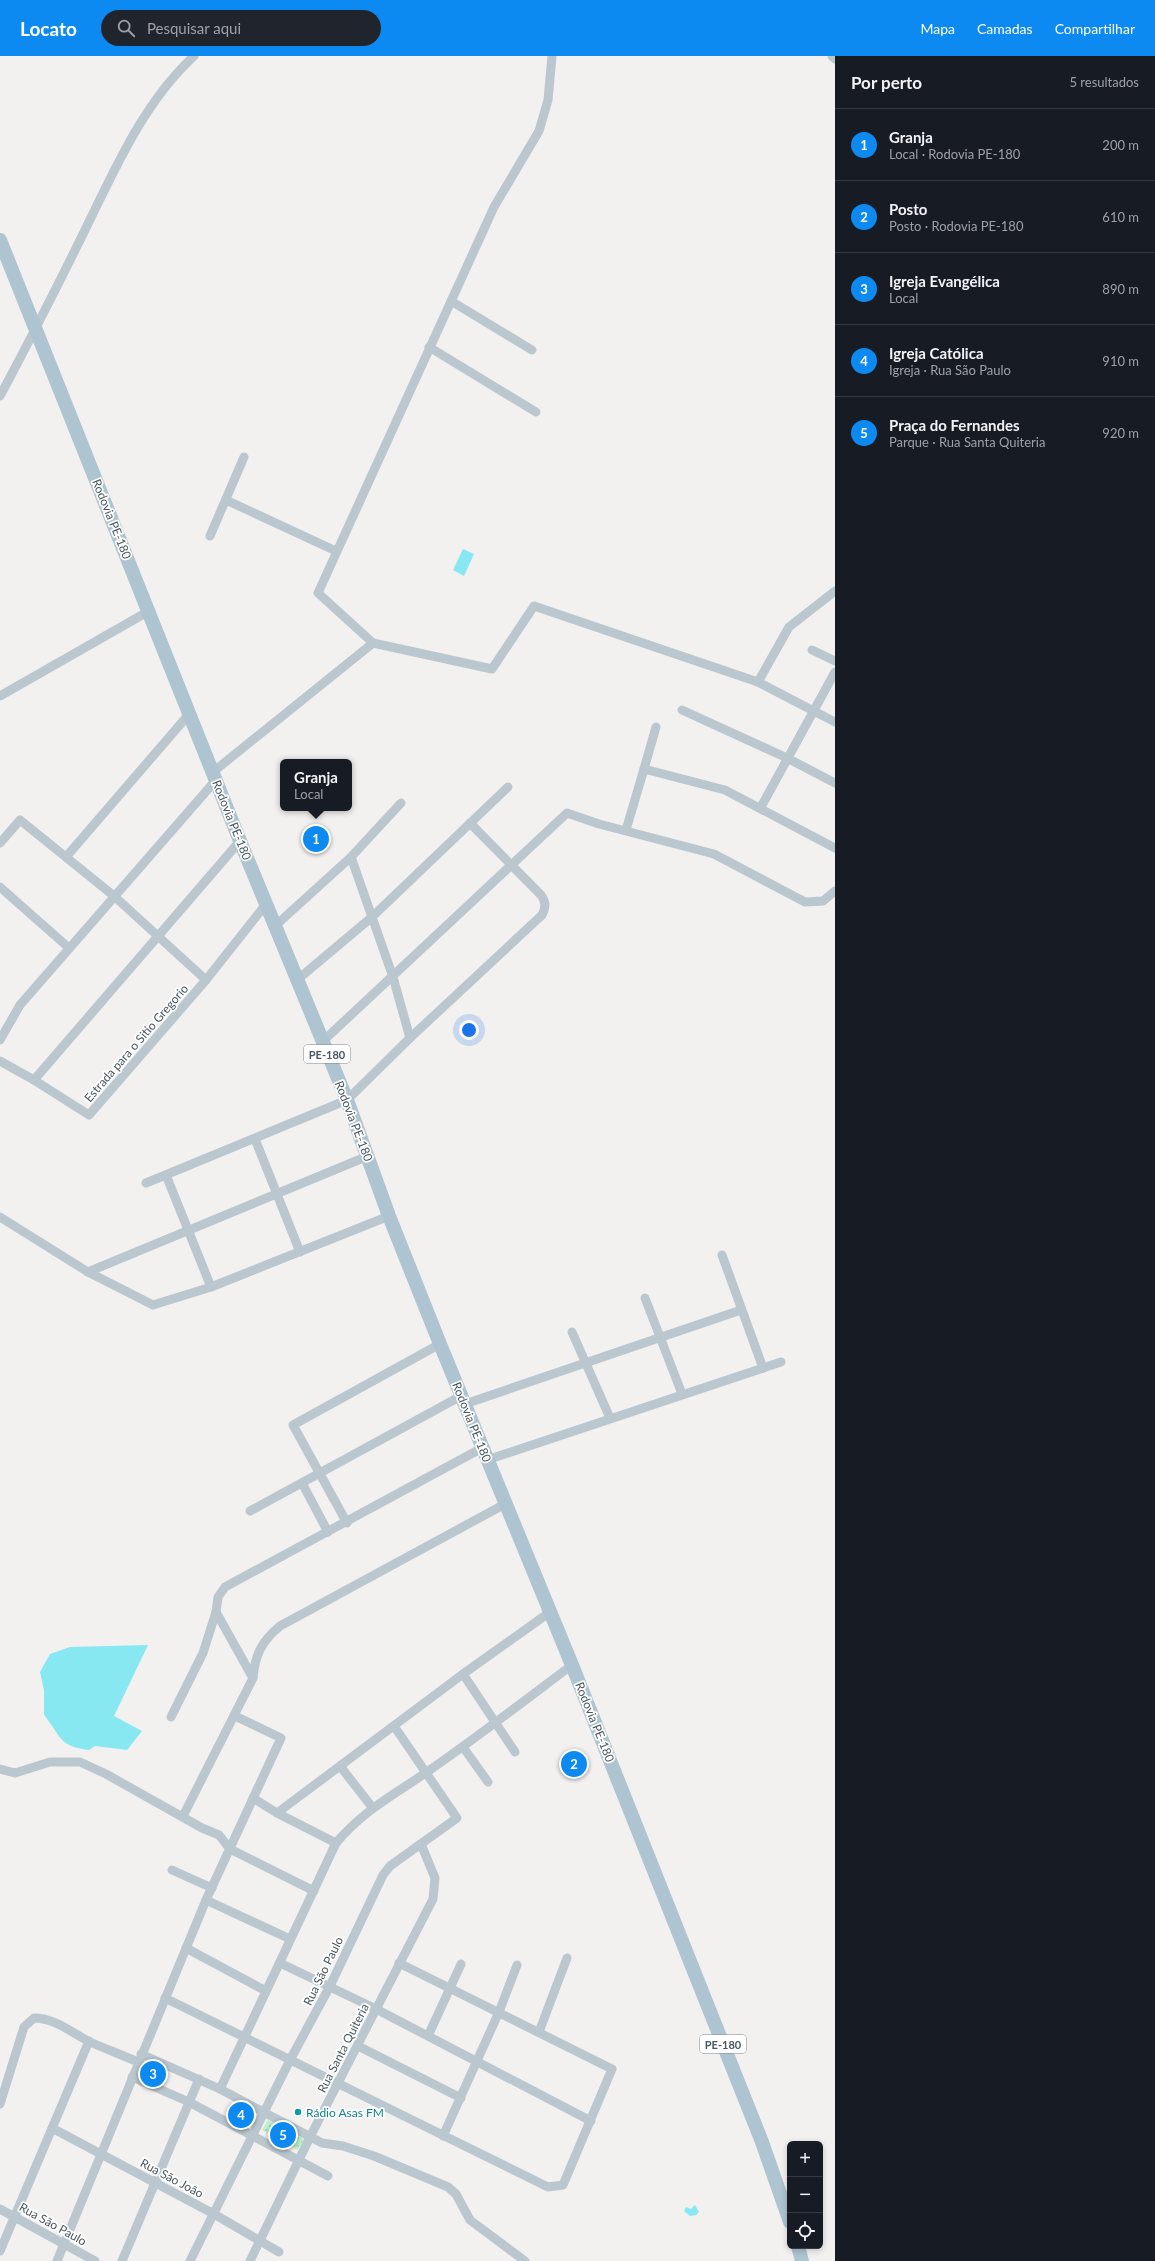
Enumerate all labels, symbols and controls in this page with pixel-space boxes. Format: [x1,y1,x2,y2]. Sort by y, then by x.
search box [101,10,381,46]
text: Locato [20,17,77,40]
icon: search [115,17,137,39]
text: Pesquisar aqui [147,19,241,37]
text: Mapa [920,20,955,37]
text: Camadas [977,20,1033,37]
text: Compartilhar [1055,20,1135,37]
text: Por perto [851,72,922,93]
text: 5 resultados [1069,74,1139,90]
text: Granja [889,128,933,146]
text: 1 [860,137,868,153]
text: 200 m [1102,137,1139,153]
text: Local · Rodovia PE-180 [889,146,1020,162]
text: Posto [889,200,927,218]
text: 2 [860,209,868,225]
text: 610 m [1102,209,1139,225]
text: Posto · Rodovia PE-180 [889,218,1023,234]
text: Igreja Evangélica [889,272,1000,290]
text: 3 [860,281,868,297]
text: 890 m [1102,281,1139,297]
text: Local [889,290,918,306]
text: Igreja Católica [889,344,984,362]
text: 4 [860,353,868,369]
text: 910 m [1102,353,1139,369]
text: Igreja · Rua São Paulo [889,362,1011,378]
text: Praça do Fernandes [889,416,1020,434]
text: 5 [860,425,868,441]
text: 920 m [1102,425,1139,441]
text: Parque · Rua Santa Quiteria [889,434,1045,450]
street label: Rodovia PE-180 [89,477,135,561]
popup [280,759,352,811]
text: Granja [294,768,338,786]
street label: Rodovia PE-180 [209,778,255,862]
text: Local [294,786,323,802]
pin: 1 [303,824,329,854]
street label: Estrada para o Sitio Gregorio [81,981,191,1105]
your location [459,1020,479,1040]
road number: PE-180 [304,1045,350,1063]
street label: Rodovia PE-180 [332,1079,376,1163]
street label: Rodovia PE-180 [449,1380,495,1464]
street label: Rodovia PE-180 [572,1680,618,1764]
pin: 2 [561,1749,587,1779]
street label: Rua São Paulo [300,1934,346,2008]
street label: Rua Santa Quiteria [314,2001,372,2095]
road number: PE-180 [700,2035,746,2053]
pin: 3 [140,2059,166,2089]
pin: 4 [228,2100,254,2130]
place label: Rádio Asas FM [306,2105,384,2120]
marker: Rádio Asas FM [293,2107,303,2117]
pin: 5 [270,2120,296,2150]
map controls [787,2141,823,2249]
button: + [787,2141,823,2177]
street label: Rua São João [138,2155,206,2201]
button: − [787,2177,823,2213]
street label: Rua São Paulo [17,2199,89,2249]
button: locate [787,2213,823,2249]

